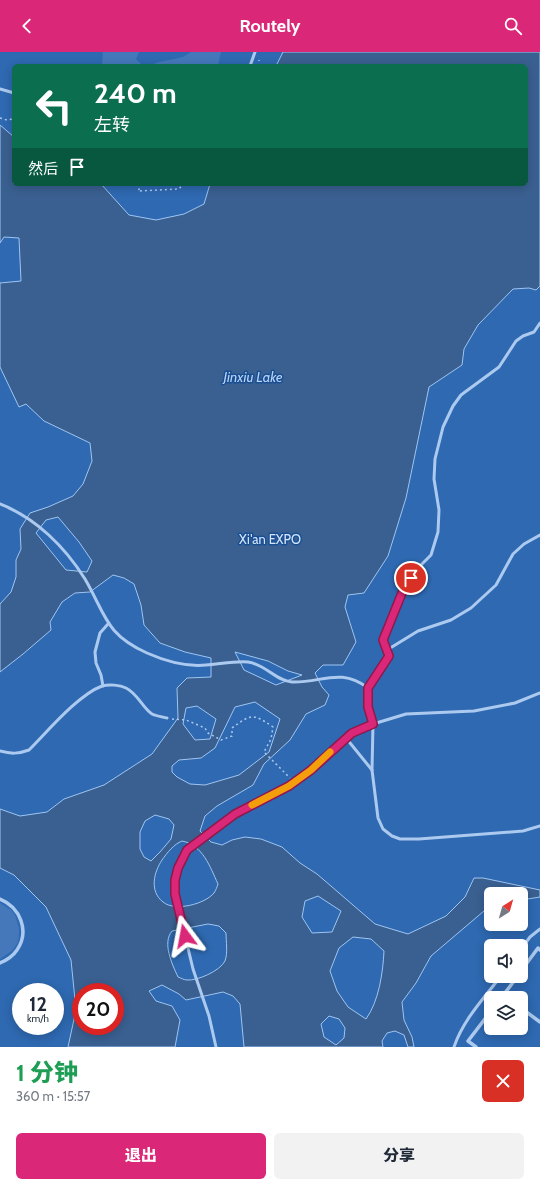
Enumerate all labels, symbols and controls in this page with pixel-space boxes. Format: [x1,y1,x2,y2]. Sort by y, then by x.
icon: back [16,15,38,37]
text: Routely [240,15,300,37]
icon: search [502,15,524,37]
text: 240 m [94,76,177,110]
icon: left [28,80,80,132]
text: 左转 [94,114,130,136]
icon: arrive [66,156,88,178]
text: 然后 [28,160,58,178]
water label: Jinxiu Lake [222,368,283,386]
park label: Xi'an EXPO [239,531,301,547]
pin [394,561,428,595]
icon: arrive [400,567,422,589]
north arrow [484,887,528,931]
map controls [484,887,528,1035]
position arrow [164,915,206,957]
button: sound [484,939,528,983]
speed limit sign: 20 [72,983,124,1035]
button: layers [484,991,528,1035]
text: 12 [29,992,47,1016]
text: km/h [27,1012,49,1025]
text: 1 分钟 [16,1058,78,1087]
button: close [482,1060,524,1102]
text: 360 m · 15:57 [16,1088,90,1104]
button: 退出 [16,1133,266,1179]
button: 分享 [274,1133,524,1179]

